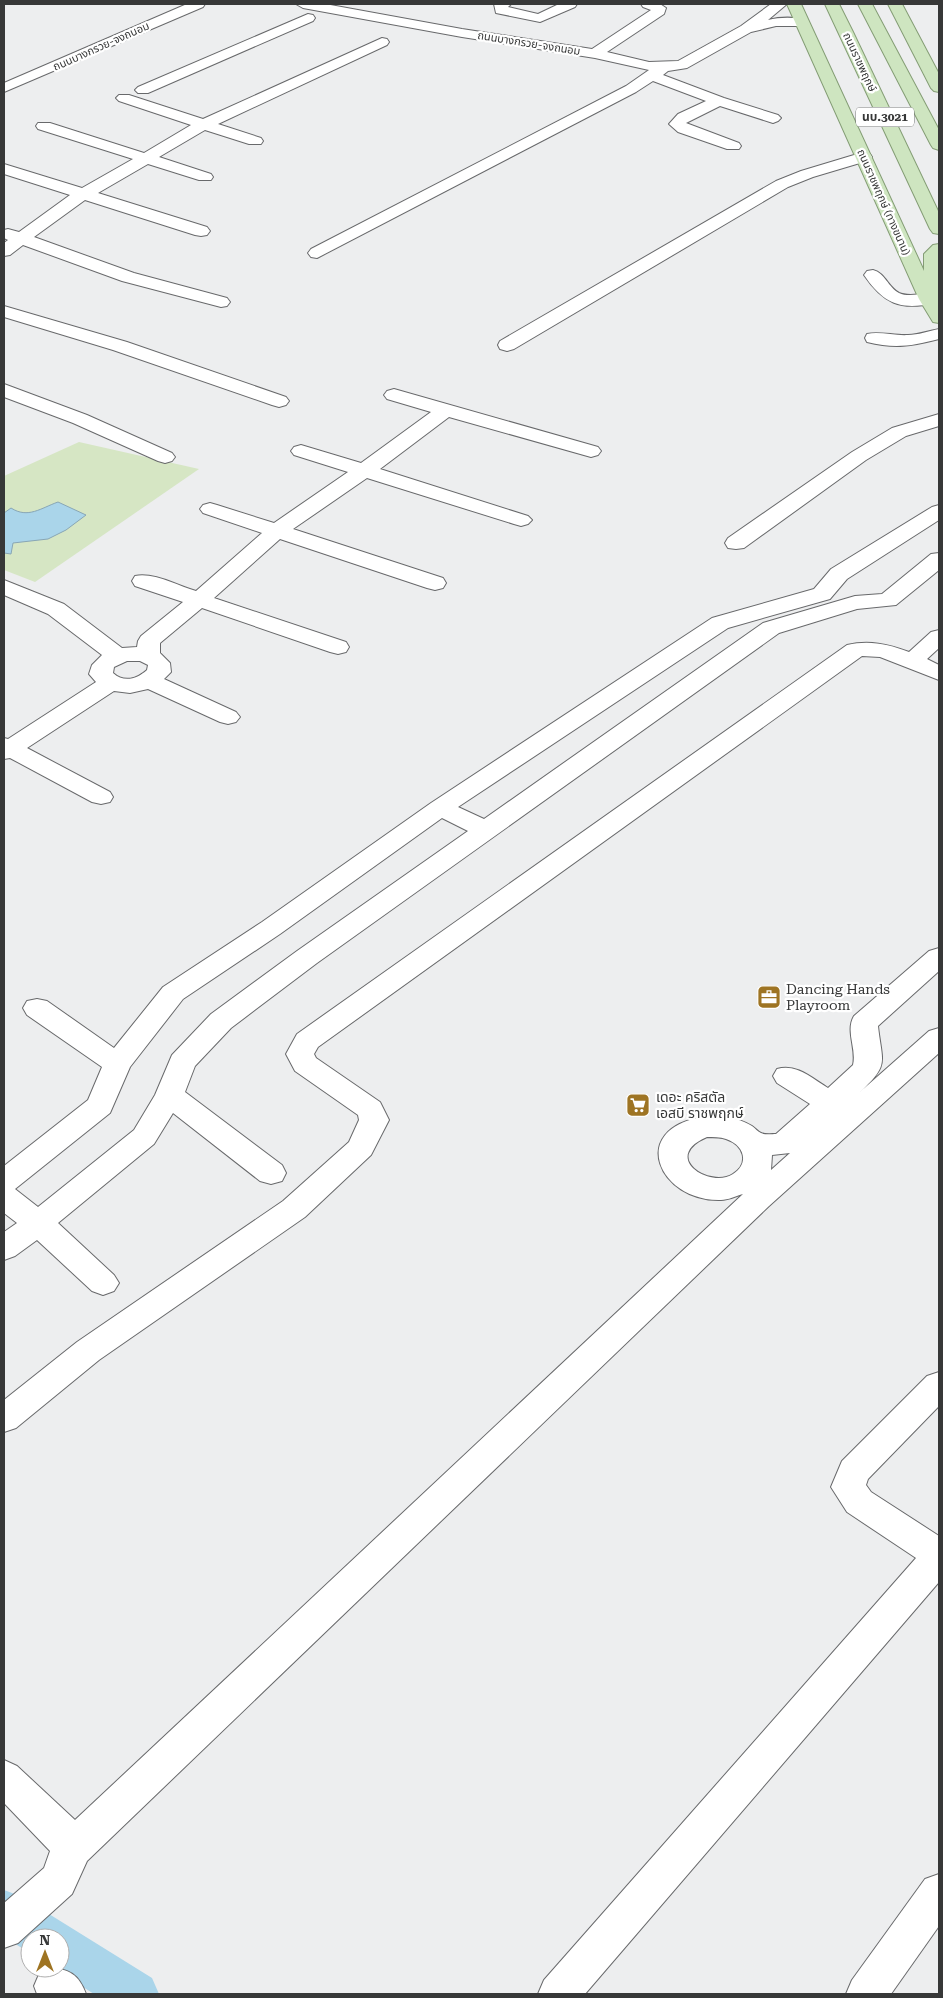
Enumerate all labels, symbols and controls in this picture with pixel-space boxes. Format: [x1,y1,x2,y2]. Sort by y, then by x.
street label: ถนนบางกรวย-จงถนอม [51,19,151,74]
street label: ถนนบางกรวย-จงถนอม [476,29,581,58]
street label: ถนนราชพฤกษ์ [840,31,879,94]
road number: นบ.3021 [856,108,914,126]
street label: ถนนราชพฤกษ์ (ทางขนาน) [854,147,913,258]
place label: Dancing Hands Playroom [786,981,890,1013]
office icon: Dancing Hands Playroom [756,984,782,1010]
place label: เดอะ คริสตัล เอสบี ราชพฤกษ์ [656,1089,744,1121]
supermarket icon: เดอะ คริสตัล เอสบี ราชพฤกษ์ [625,1092,651,1118]
north arrow [20,1928,70,1978]
text: N [40,1932,51,1948]

